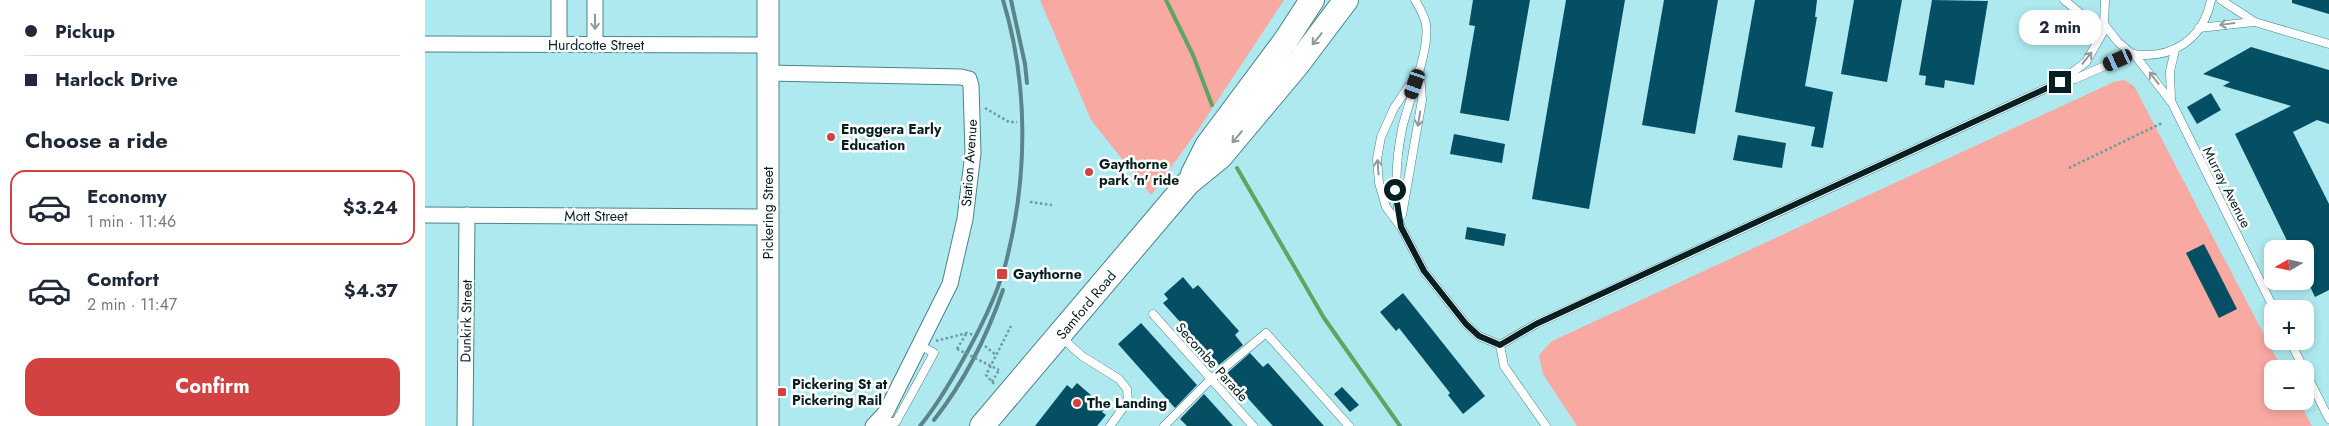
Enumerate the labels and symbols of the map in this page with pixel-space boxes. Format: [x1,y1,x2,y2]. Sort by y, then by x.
callout: 2 min [2019,9,2101,44]
one-way arrow [590,14,600,30]
one-way arrow [2219,19,2235,29]
one-way arrow [1312,33,1323,46]
street label: Hurdcotte Street [548,35,645,55]
car [2101,47,2134,73]
one-way arrow [2081,52,2092,65]
car [1403,67,1426,101]
route end [2049,71,2071,93]
one-way arrow [2148,72,2159,85]
one-way arrow [1413,111,1423,127]
place label: Enoggera Early Education [841,119,942,155]
street label: Station Avenue [956,119,982,207]
one-way arrow [1231,130,1243,143]
marker: Enoggera Early Education [825,131,837,143]
street label: Murray Avenue [2198,143,2256,231]
place label: Gaythorne park 'n' ride [1099,154,1179,190]
one-way arrow [1374,159,1383,175]
street label: Pickering Street [758,166,778,259]
marker: Gaythorne park 'n' ride [1083,166,1095,178]
route start [1384,179,1406,201]
street label: Mott Street [564,206,628,226]
north arrow [2264,240,2314,290]
place label: Gaythorne [1013,264,1082,284]
street label: Samford Road [1051,266,1121,344]
marker: Gaythorne [995,267,1009,281]
street label: Dunkirk Street [455,279,477,362]
street label: Secombe Parade [1171,318,1253,406]
place label: Pickering St at Pickering Rail [792,374,888,410]
marker: Pickering St at Pickering Rail [776,386,788,398]
place label: The Landing [1087,393,1167,413]
marker: The Landing [1071,397,1083,409]

